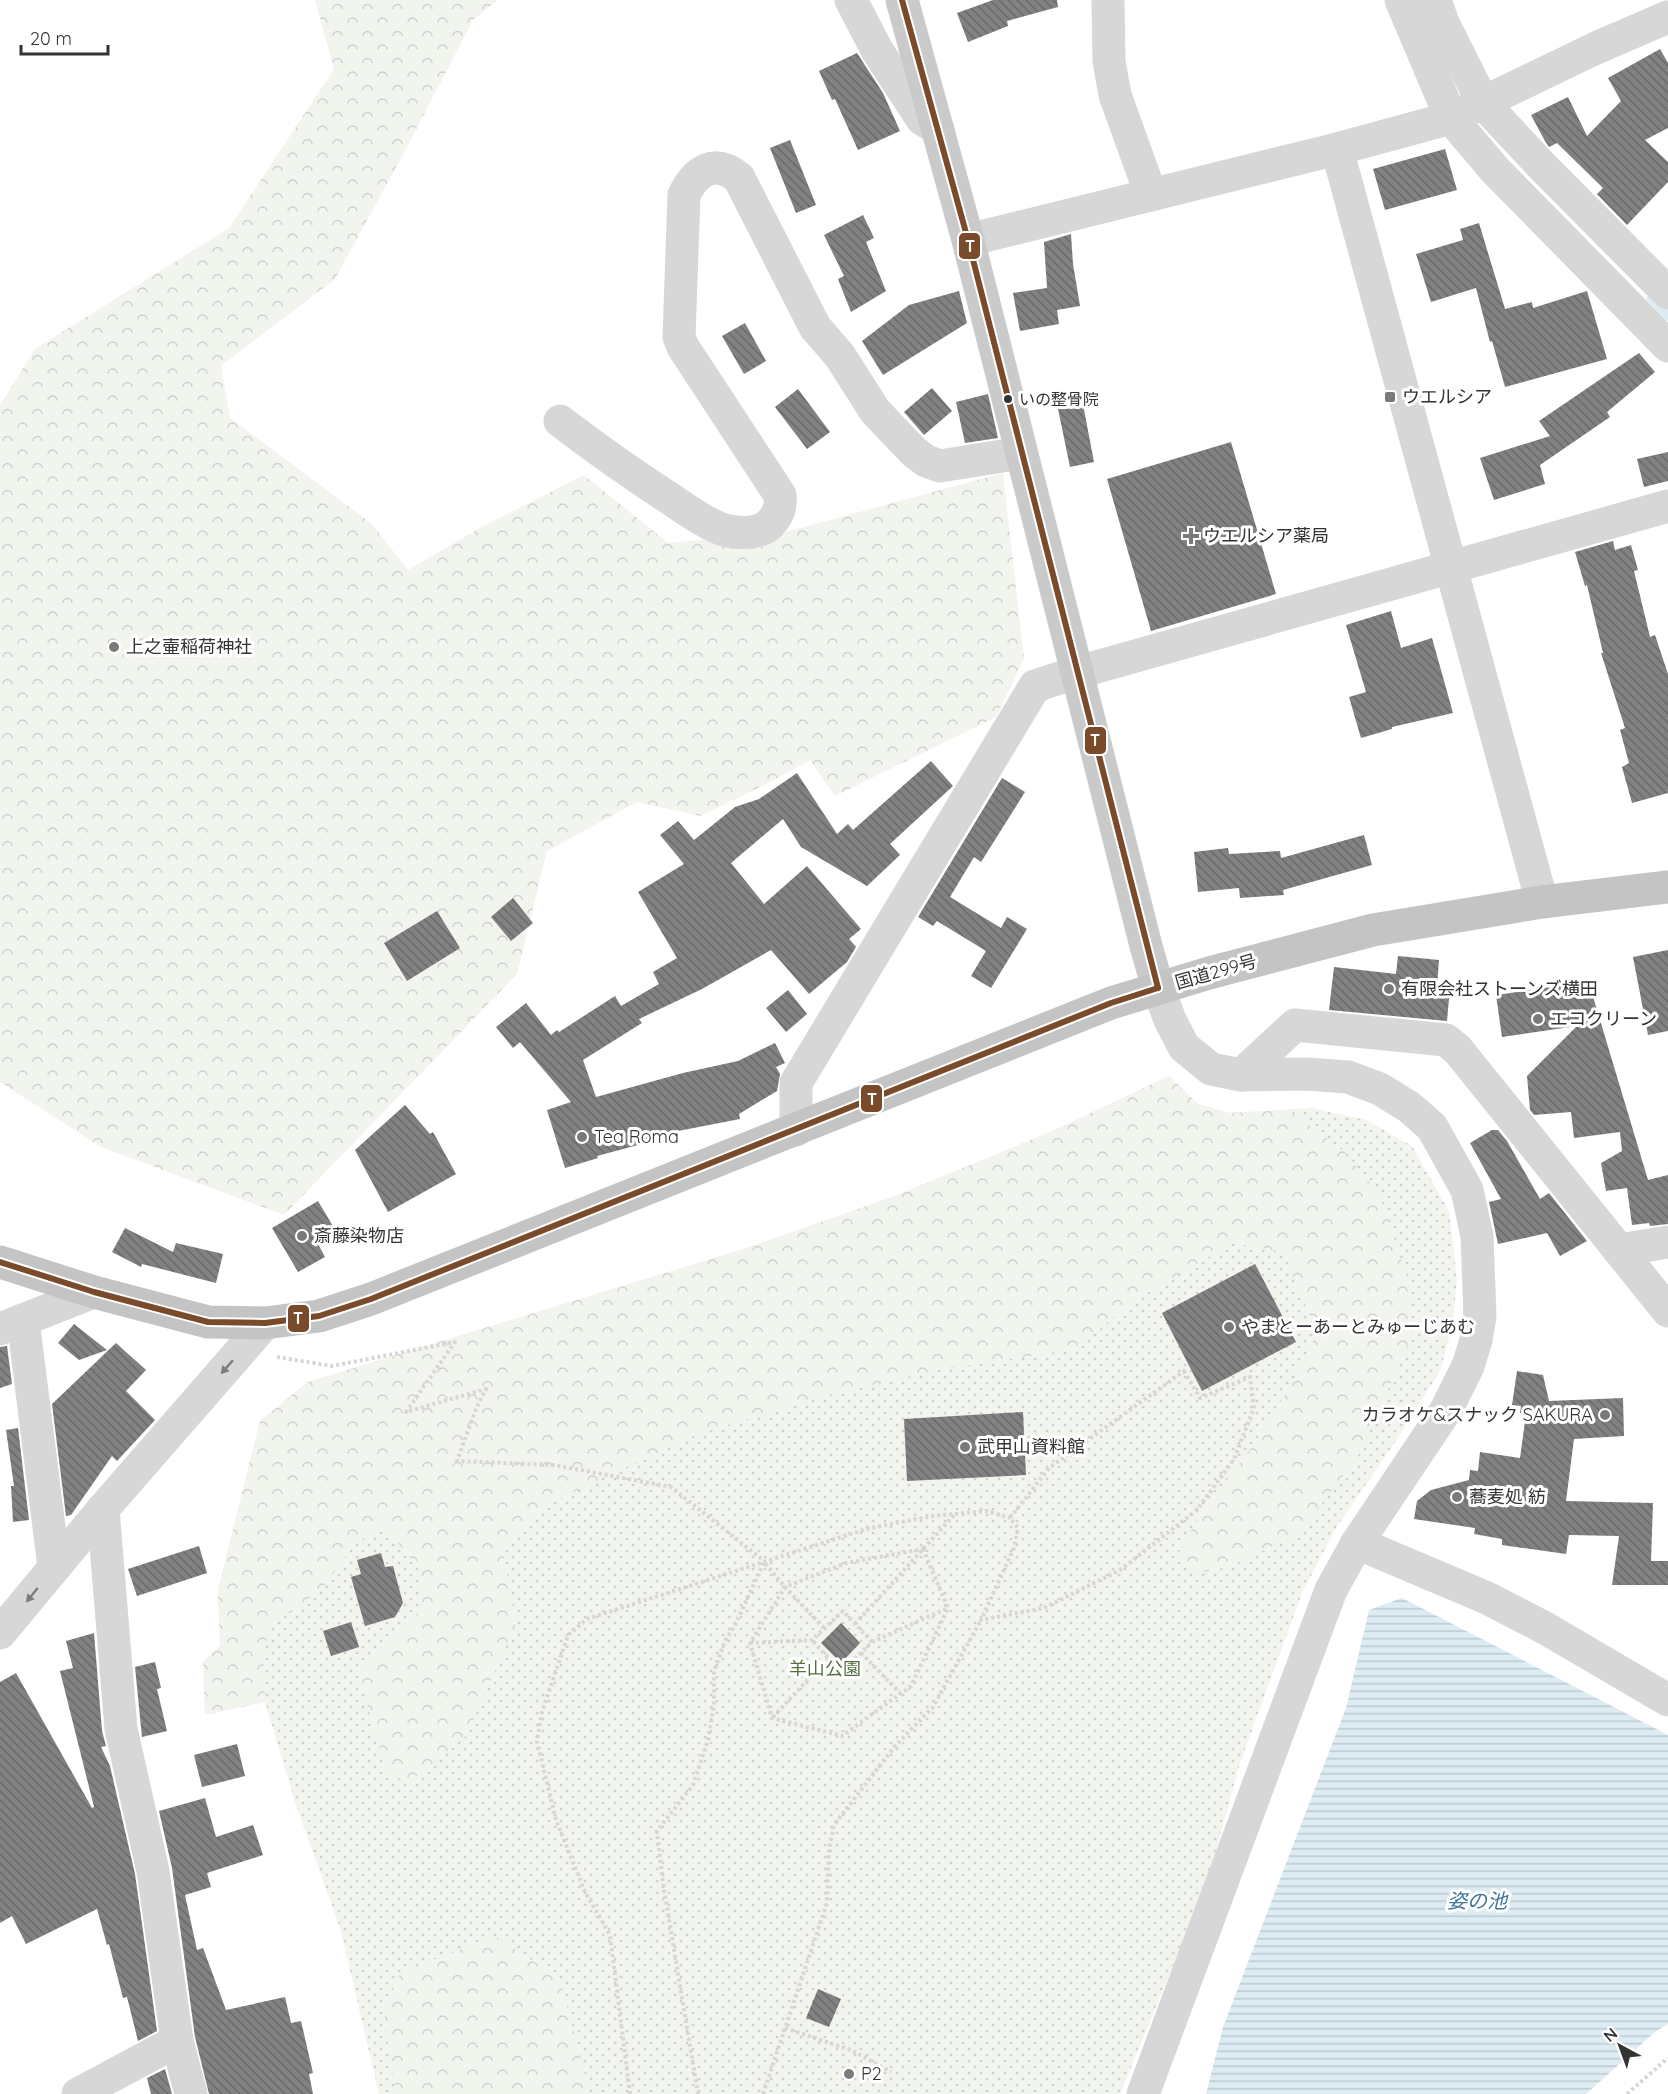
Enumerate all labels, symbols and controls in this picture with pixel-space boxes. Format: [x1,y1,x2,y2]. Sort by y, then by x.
scale bar [21,18,108,56]
text: 20 m [30,27,72,50]
line badge: T [958,232,981,260]
text: T [965,236,975,256]
place label: ウエルシア [1402,385,1492,408]
place label: いの整骨院 [1019,389,1099,409]
marker: ウエルシア [1383,390,1397,404]
marker: いの整骨院 [1002,393,1014,405]
place label: ウエルシア薬局 [1203,524,1329,547]
marker: ウエルシア薬局 [1184,529,1198,543]
place label: 上之壷稲荷神社 [126,635,252,658]
marker: 上之壷稲荷神社 [107,640,121,654]
line badge: T [1084,726,1107,755]
text: T [1090,730,1100,750]
street label: 国道299号 [1172,949,1259,994]
place label: 有限会社ストーンズ横田 [1401,977,1598,1000]
marker: 有限会社ストーンズ横田 [1382,982,1396,996]
place label: エコクリーン [1550,1007,1657,1030]
marker: エコクリーン [1531,1012,1545,1026]
line badge: T [860,1084,883,1113]
text: T [867,1089,877,1109]
place label: Tea Roma [594,1125,679,1148]
marker: Tea Roma [575,1130,589,1144]
place label: 斎藤染物店 [314,1224,404,1247]
marker: 斎藤染物店 [295,1229,309,1243]
line badge: T [287,1304,310,1333]
text: T [293,1308,303,1328]
place label: やまとーあーとみゅーじあむ [1241,1315,1475,1338]
marker: やまとーあーとみゅーじあむ [1222,1320,1236,1334]
one-way arrow [221,1359,234,1374]
place label: カラオケ&スナック SAKURA [1362,1403,1593,1426]
marker: カラオケ&スナック SAKURA [1598,1408,1612,1422]
place label: 武甲山資料館 [977,1435,1085,1458]
marker: 武甲山資料館 [958,1440,972,1454]
place label: 蕎麦処 紡 [1469,1485,1546,1508]
marker: 蕎麦処 紡 [1450,1490,1464,1504]
one-way arrow [26,1587,38,1602]
park label: 羊山公園 [789,1657,861,1680]
water label: 姿の池 [1447,1888,1509,1913]
north arrow [1590,2016,1650,2076]
text: N [1599,2023,1621,2046]
place label: P2 [861,2062,882,2085]
marker: P2 [842,2067,856,2081]

